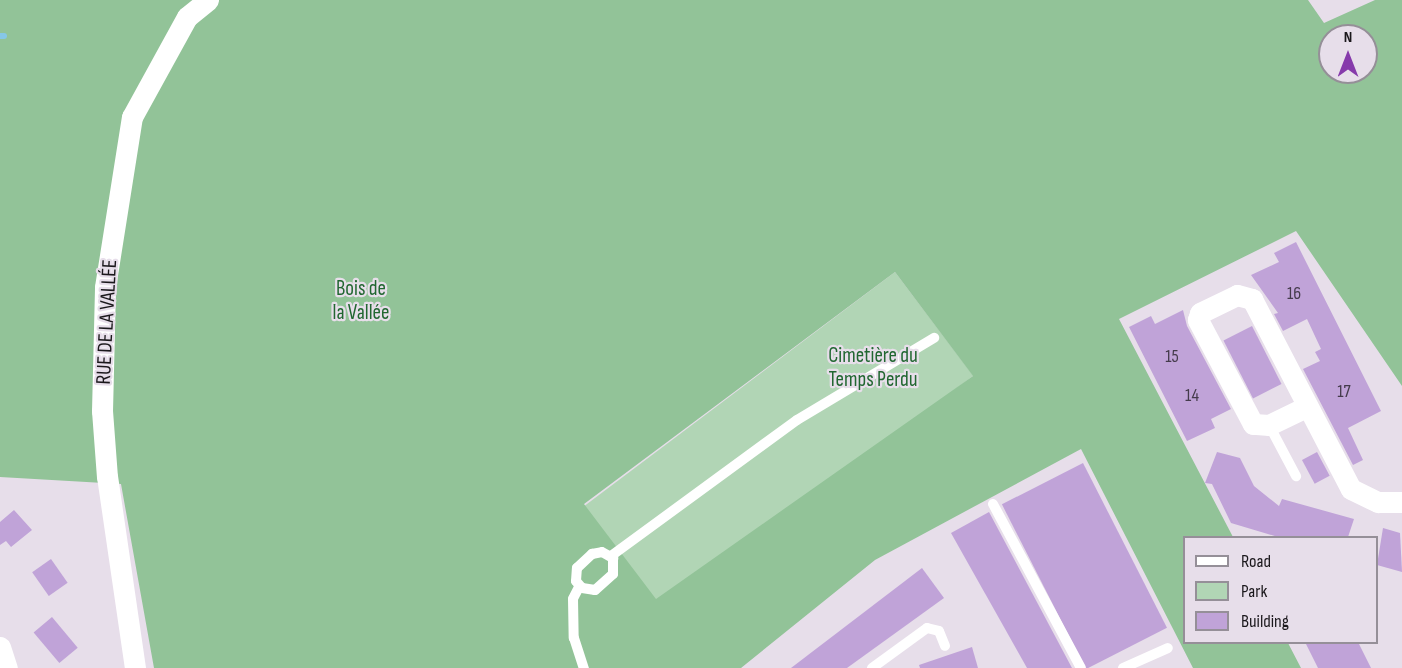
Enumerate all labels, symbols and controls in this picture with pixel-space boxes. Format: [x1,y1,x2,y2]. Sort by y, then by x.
north arrow [1318,24,1378,84]
text: N [1344,28,1352,47]
street label: RUE DE LA VALLÉE [91,259,123,385]
park label: Bois de la Vallée [333,276,389,326]
house number: 16 [1287,283,1301,305]
park label: Cimetière du Temps Perdu [828,343,918,393]
house number: 15 [1165,346,1179,368]
house number: 17 [1337,381,1351,403]
house number: 14 [1185,385,1199,407]
legend [1183,536,1378,644]
text: Road [1241,551,1271,572]
text: Park [1241,581,1267,602]
text: Building [1241,611,1289,632]

